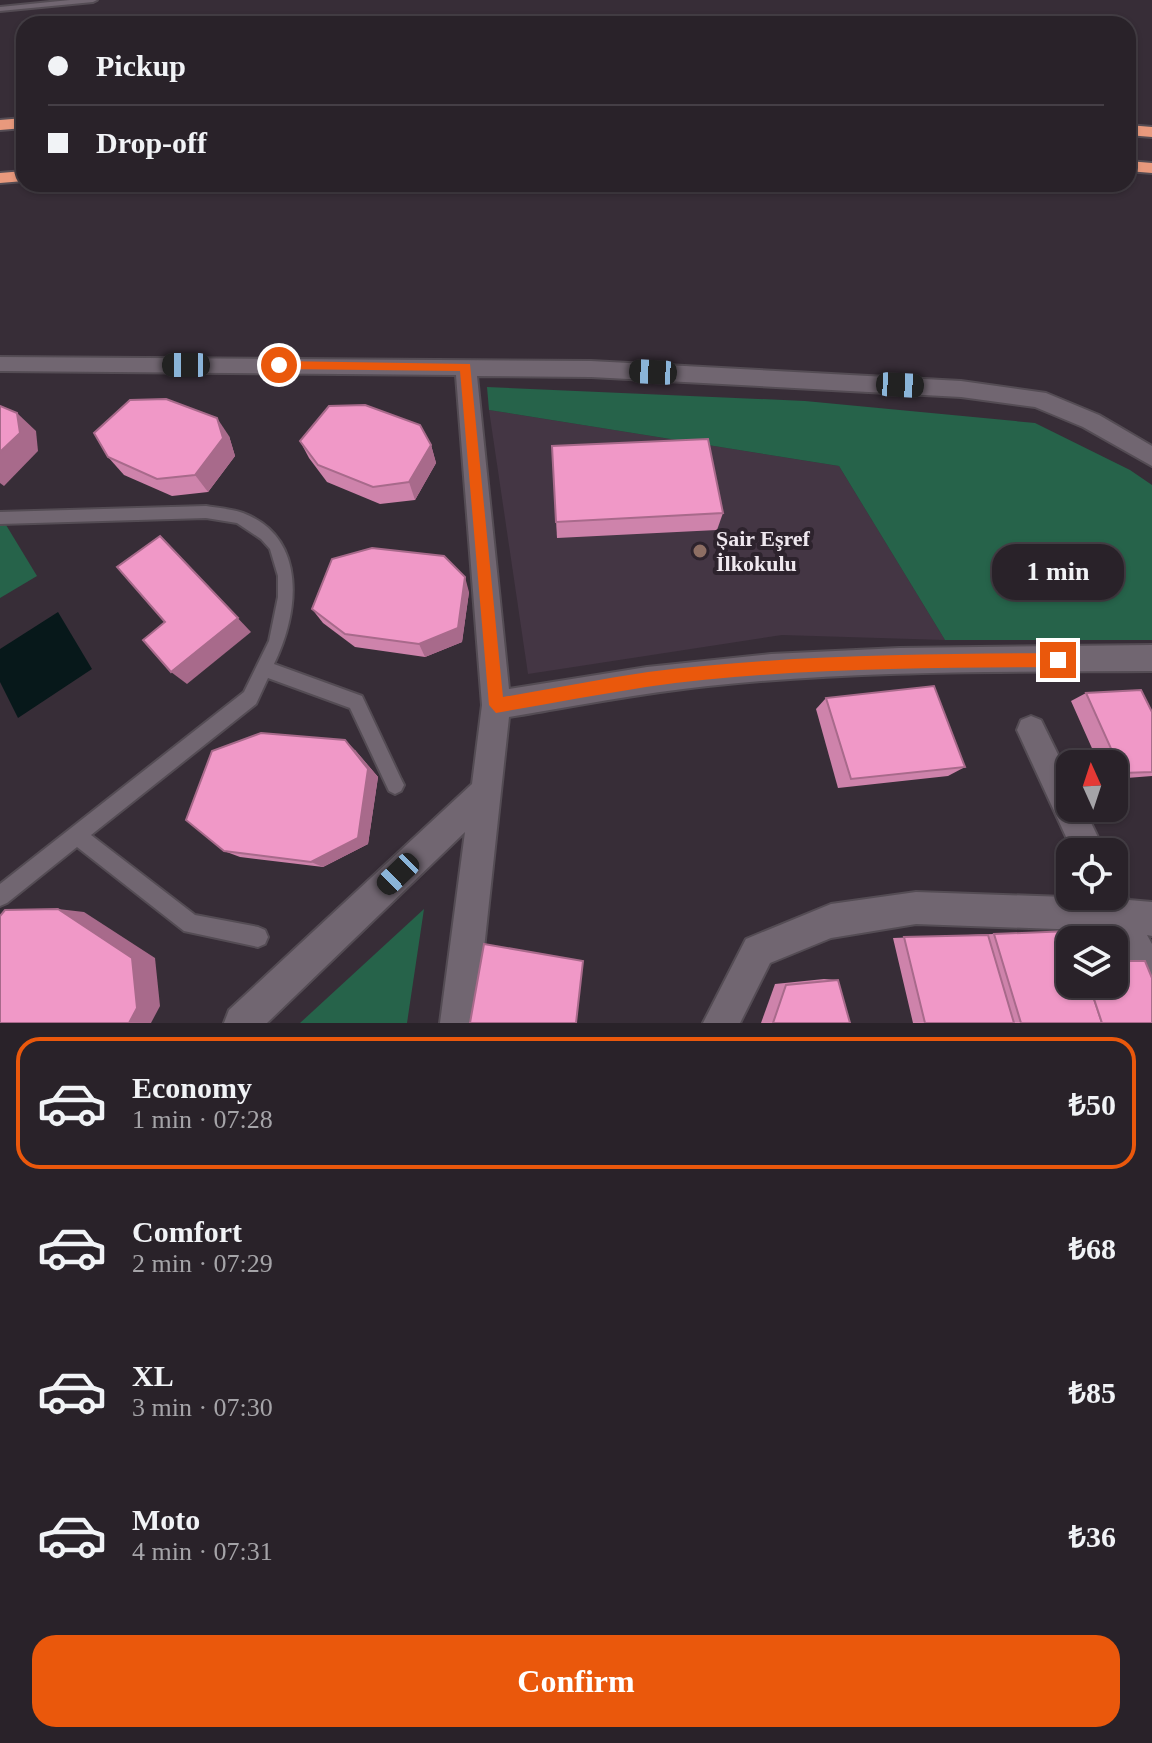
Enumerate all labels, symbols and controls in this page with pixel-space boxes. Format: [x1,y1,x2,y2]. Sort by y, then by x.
text: Pickup [96,49,186,82]
text: Drop-off [96,126,207,159]
route start [261,347,297,383]
car [162,353,210,377]
car [628,359,678,385]
car [875,372,925,398]
place label: Şair Eşref İlkokulu [716,526,811,576]
marker: Şair Eşref İlkokulu [691,542,709,560]
callout: 1 min [992,544,1124,600]
text: 1 min [1027,557,1089,586]
route end [1040,642,1076,678]
north arrow [1056,750,1128,822]
map controls [1056,750,1128,998]
button: locate [1056,838,1128,910]
car [372,849,424,899]
button: layers [1056,926,1128,998]
icon: car [36,1067,108,1139]
text: Economy [132,1071,252,1104]
text: ₺50 [1069,1088,1116,1121]
text: 1 min · 07:28 [132,1105,273,1134]
icon: car [36,1211,108,1283]
text: Comfort [132,1215,242,1248]
text: ₺68 [1069,1232,1116,1265]
text: 2 min · 07:29 [132,1249,273,1278]
icon: car [36,1355,108,1427]
text: XL [132,1359,174,1392]
text: ₺85 [1069,1376,1116,1409]
text: 3 min · 07:30 [132,1393,273,1422]
icon: car [36,1499,108,1571]
text: Moto [132,1503,200,1536]
text: ₺36 [1069,1520,1116,1553]
text: 4 min · 07:31 [132,1537,273,1566]
button: Confirm [32,1635,1120,1727]

